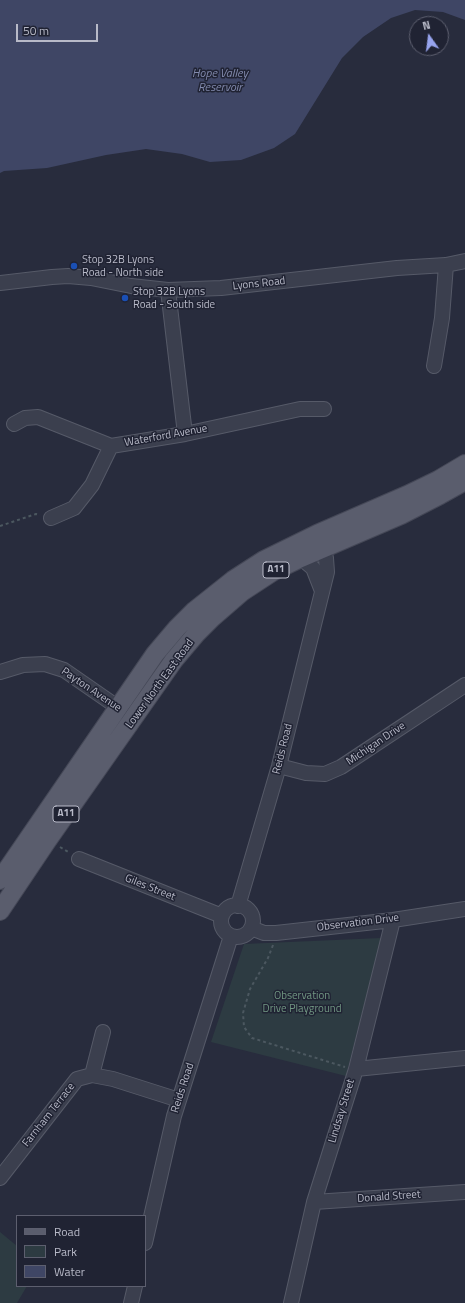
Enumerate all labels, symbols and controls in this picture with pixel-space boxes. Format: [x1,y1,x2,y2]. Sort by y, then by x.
scale bar [18,16,100,42]
north arrow [409,16,449,56]
text: N [421,17,432,34]
text: 50 m [23,21,49,40]
water label: Hope Valley Reservoir [192,67,248,95]
place label: Stop 32B Lyons Road - North side [82,253,164,279]
marker: Stop 32B Lyons Road - North side [69,261,79,271]
street label: Lyons Road [232,275,286,293]
place label: Stop 32B Lyons Road - South side [133,285,215,311]
marker: Stop 32B Lyons Road - South side [120,293,130,303]
street label: Waterford Avenue [124,422,208,450]
road number: A11 [263,562,289,578]
street label: Lower North East Road [123,637,197,731]
street label: Payton Avenue [58,665,124,715]
street label: Michigan Drive [344,719,408,769]
street label: Reids Road [270,722,296,776]
road number: A11 [53,806,79,822]
street label: Giles Street [123,872,177,904]
street label: Observation Drive [316,911,400,935]
park label: Observation Drive Playground [263,989,341,1015]
street label: Reids Road [169,1061,197,1115]
street label: Lindsay Street [326,1077,358,1145]
street label: Farnham Terrace [20,1080,78,1150]
street label: Donald Street [357,1188,421,1206]
legend [16,1215,146,1287]
text: Road [54,1222,80,1241]
text: Park [54,1242,77,1261]
text: Water [54,1262,85,1281]

